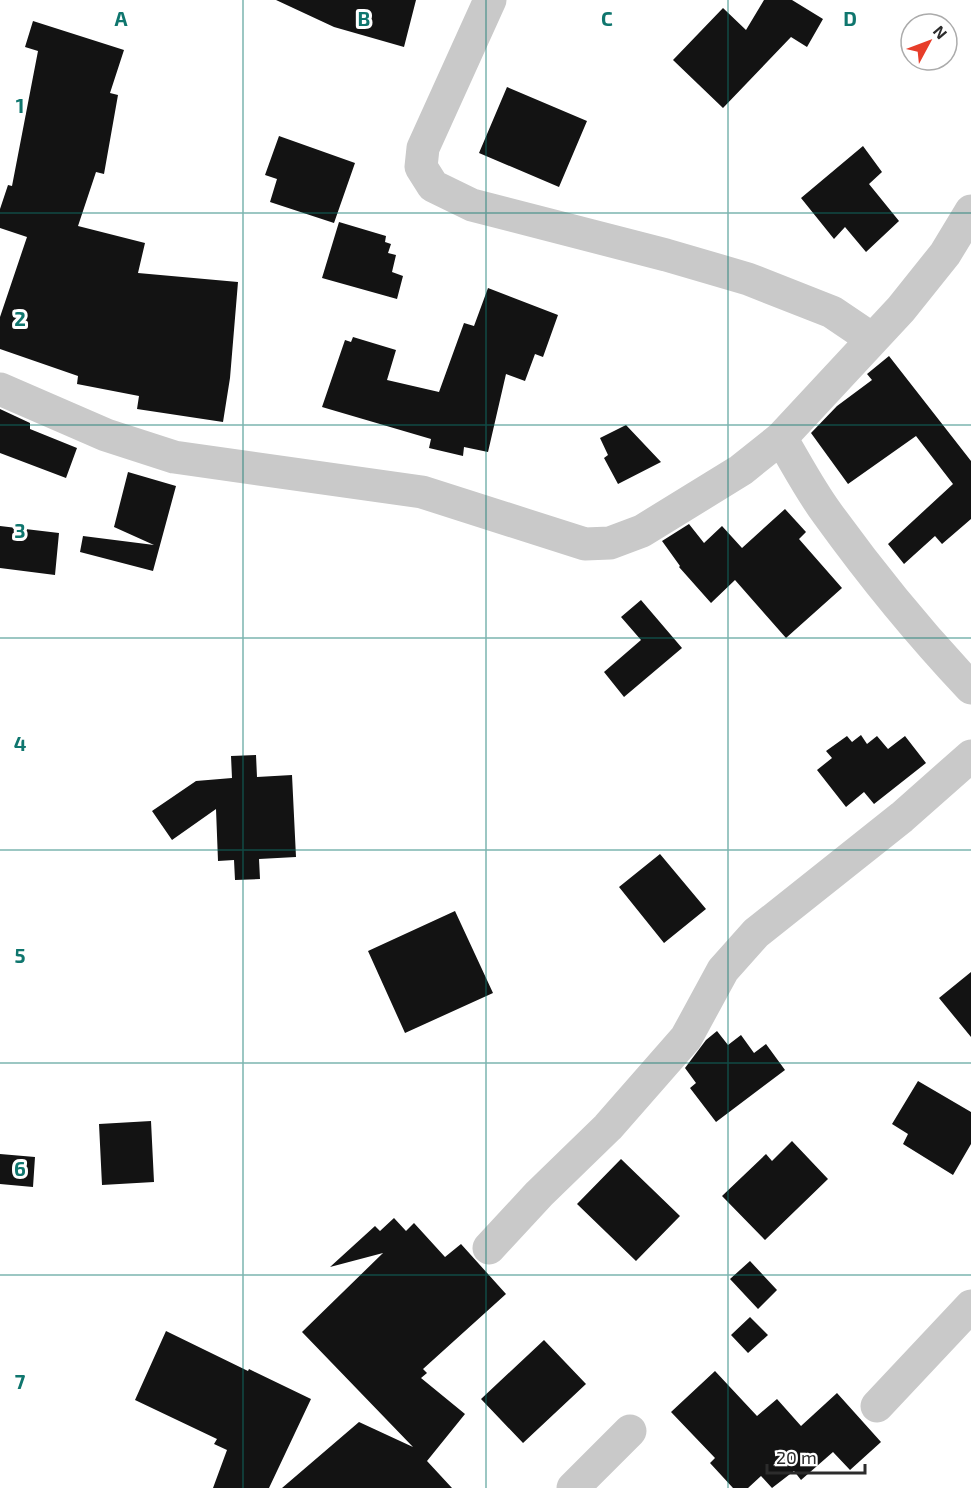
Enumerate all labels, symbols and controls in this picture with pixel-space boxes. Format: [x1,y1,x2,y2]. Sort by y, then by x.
text: A [114,6,128,30]
text: B [358,6,370,30]
text: C [601,6,613,30]
text: D [843,6,857,30]
north arrow [899,12,959,72]
text: N [930,21,952,42]
text: 1 [16,93,24,117]
text: 2 [14,306,26,330]
text: 3 [14,518,26,542]
text: 4 [14,731,27,755]
text: 5 [14,943,26,967]
text: 6 [14,1156,26,1180]
text: 7 [15,1369,26,1393]
scale bar [767,1437,864,1475]
text: 20 m [776,1446,817,1468]

